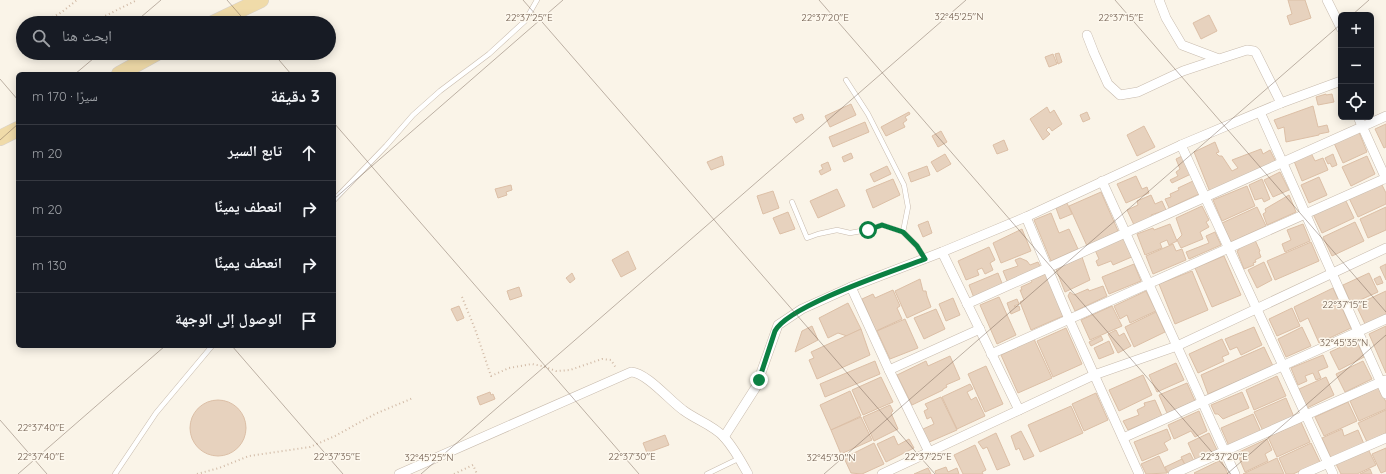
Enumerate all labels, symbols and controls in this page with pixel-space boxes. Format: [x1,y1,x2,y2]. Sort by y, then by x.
text: 32°45'25"N [935,10,983,23]
text: 22°37'25"E [505,11,553,24]
text: 22°37'20"E [801,11,849,24]
text: 22°37'15"E [1098,11,1144,24]
map controls [1338,12,1374,120]
button: + [1338,12,1374,48]
search box [16,16,336,60]
text: ابحث هنا [62,26,112,45]
icon: search [30,27,52,49]
button: − [1338,48,1374,84]
button: locate [1338,84,1374,120]
text: 3 دقيقة [270,85,320,106]
text: سيرًا · 170 m [32,88,98,104]
text: تابع السير [228,141,282,160]
icon: ahead [298,142,320,164]
text: 20 m [32,145,62,161]
text: انعطف يمينًا [214,197,282,216]
icon: right [298,198,320,220]
text: 20 m [32,201,62,217]
route start [859,221,877,239]
text: انعطف يمينًا [214,253,282,272]
icon: right [298,254,320,276]
text: 130 m [32,257,67,273]
text: 22°37'15"E [1322,298,1368,311]
text: الوصول إلى الوجهة [175,309,282,328]
icon: arrive [298,310,320,332]
text: 32°45'35"N [1320,336,1368,349]
route end [750,371,768,389]
text: 22°37'40"E [17,421,65,434]
text: 22°37'40"E [17,450,65,463]
text: 22°37'35"E [314,450,361,463]
text: 22°37'30"E [608,450,656,463]
text: 22°37'25"E [904,450,952,463]
text: 22°37'20"E [1200,450,1248,463]
text: 32°45'25"N [405,451,453,464]
text: 32°45'30"N [806,451,856,464]

